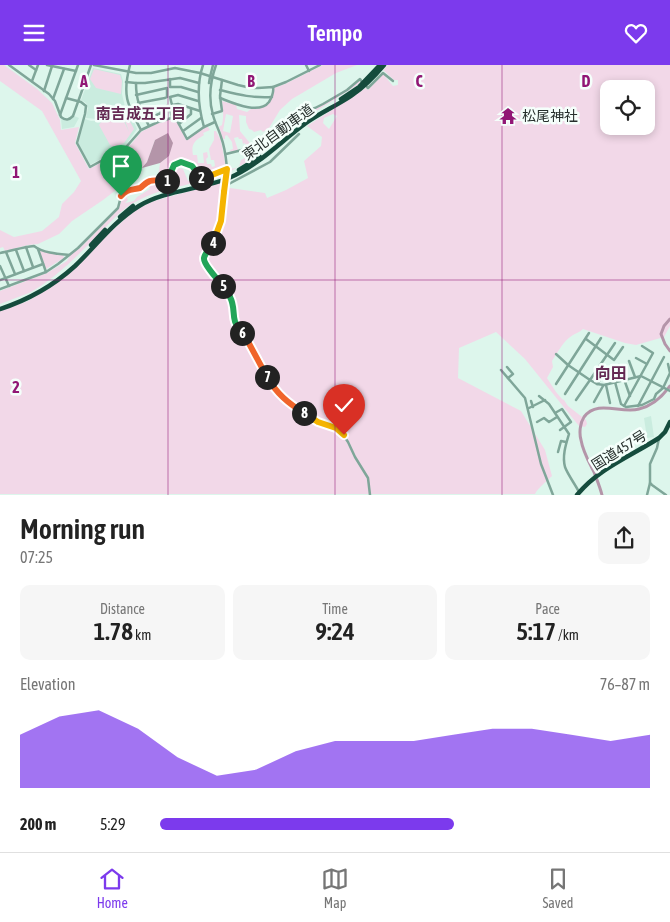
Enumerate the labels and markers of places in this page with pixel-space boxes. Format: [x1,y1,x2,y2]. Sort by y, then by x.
temple icon: 松尾神社 [498,106,518,126]
place label: 松尾神社 [522,108,578,124]
pin [100,145,142,196]
pin: 2 [188,165,214,191]
pin: 1 [154,169,180,193]
pin: 4 [200,231,226,255]
pin: 5 [210,273,236,299]
pin: 6 [230,321,254,345]
pin: 7 [254,365,280,389]
pin [323,384,365,435]
pin: 8 [292,401,316,425]

